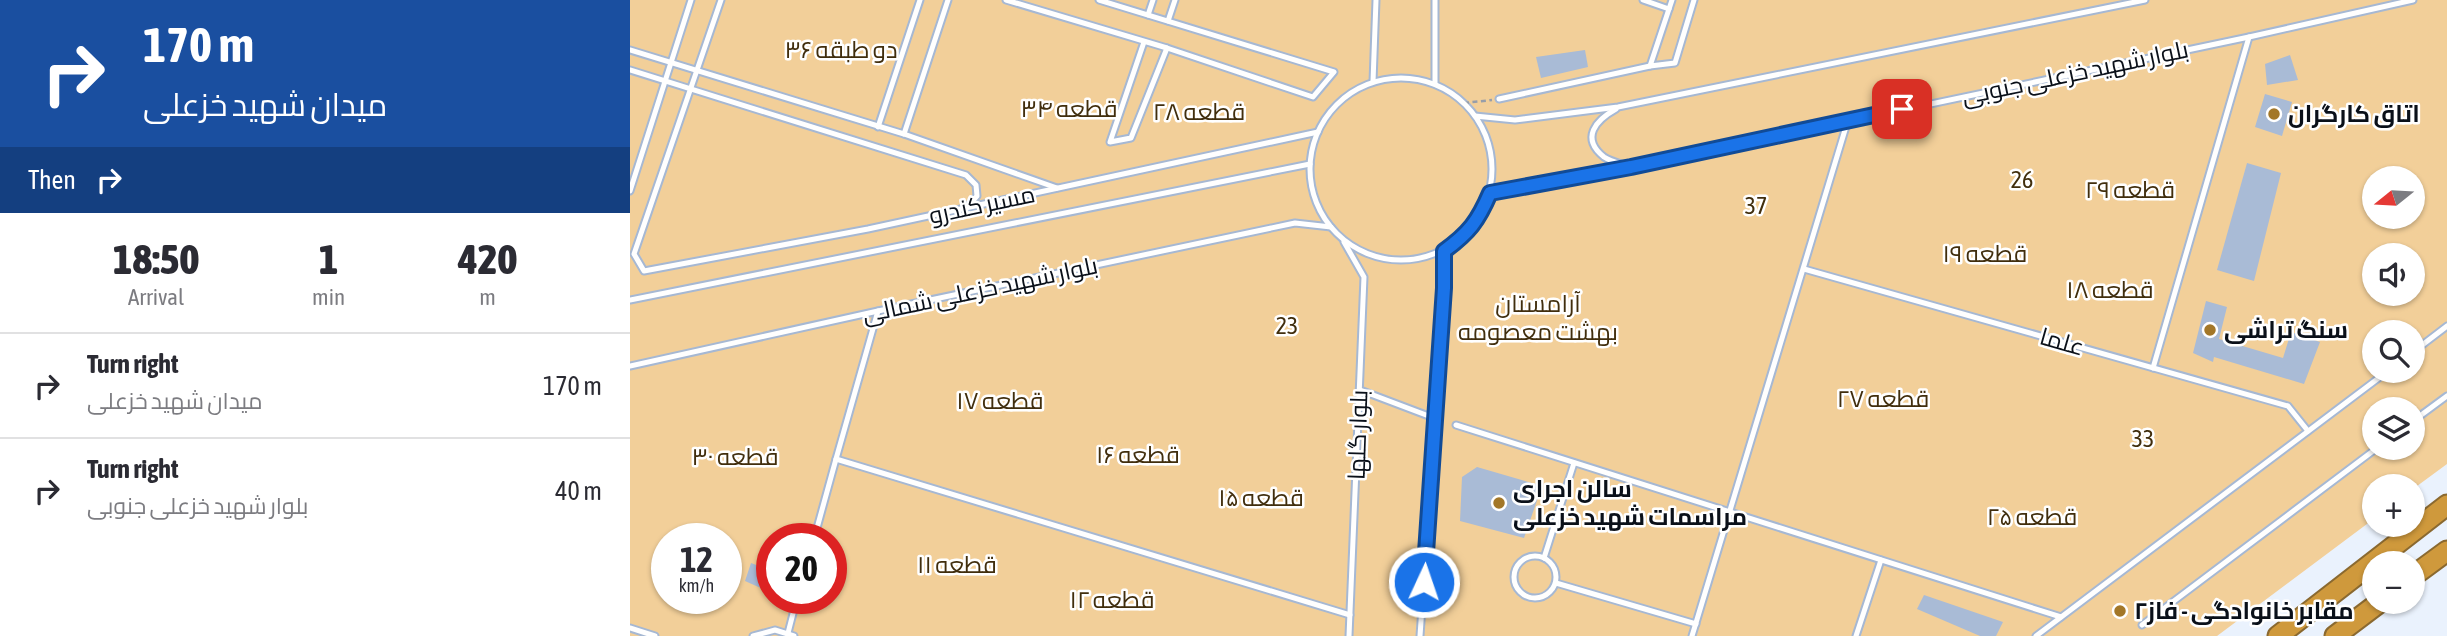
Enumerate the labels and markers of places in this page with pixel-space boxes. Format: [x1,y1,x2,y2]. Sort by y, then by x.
pin [1872,79,1932,139]
place label: اتاق کارگران [2288,100,2420,128]
marker: اتاق کارگران [2266,106,2282,122]
place label: سنگ تراشی [2224,316,2348,344]
marker: سنگ تراشی [2202,322,2218,338]
place label: سالن اجرای مراسمات شهید خزعلی [1513,475,1747,531]
marker: سالن اجرای مراسمات شهید خزعلی [1491,495,1507,511]
place label: مقابر خانوادگی - فاز۲ [2134,597,2354,625]
marker: مقابر خانوادگی - فاز۲ [2112,603,2128,619]

